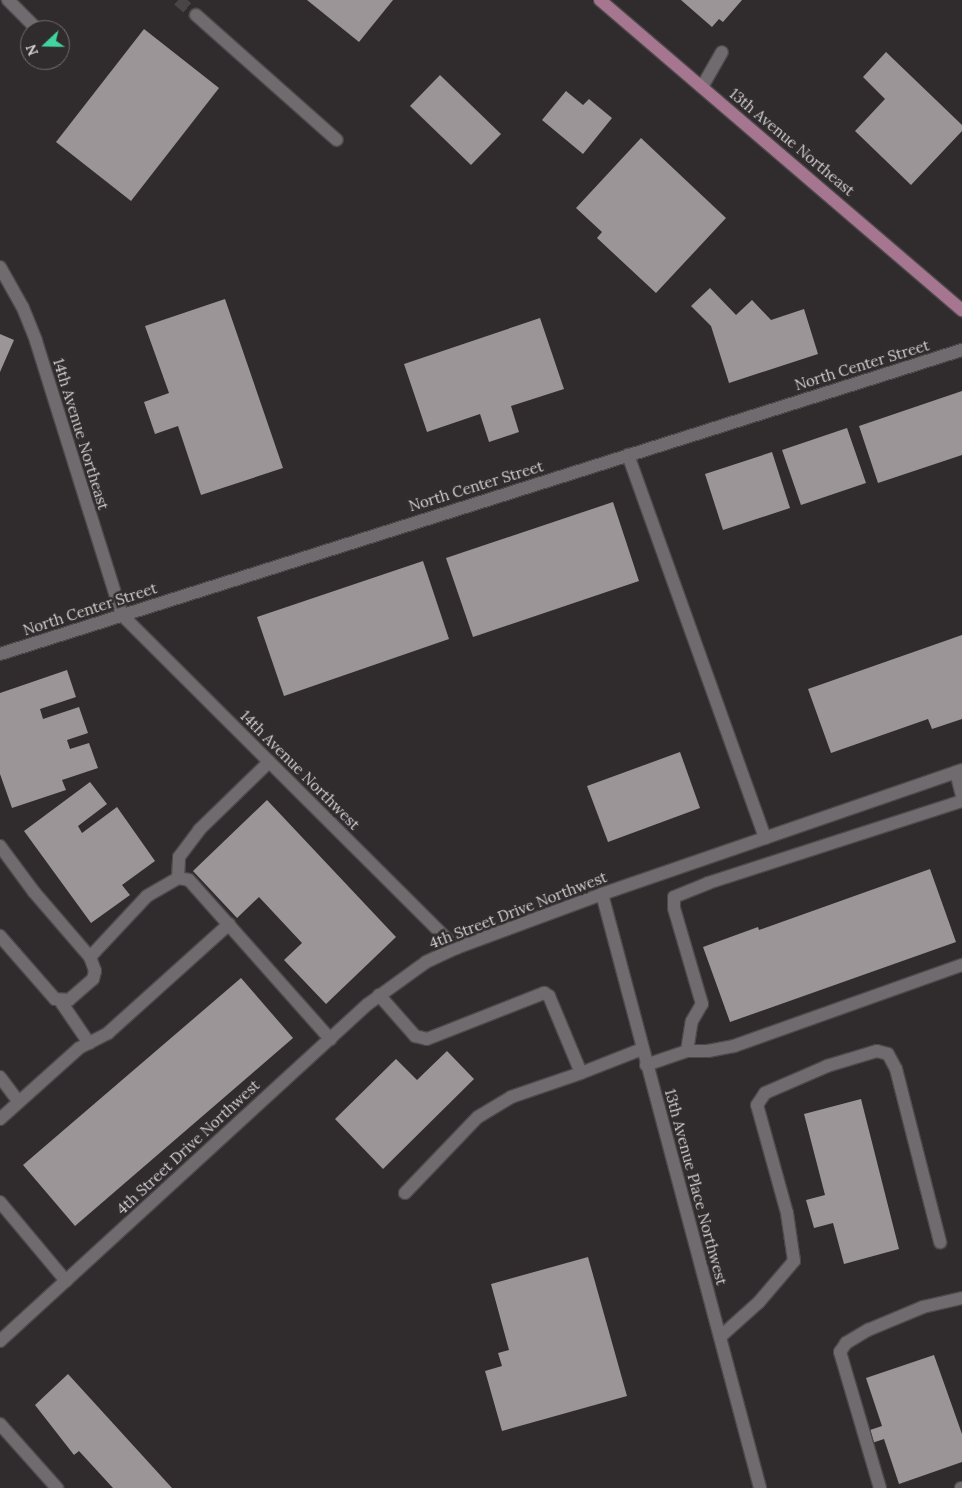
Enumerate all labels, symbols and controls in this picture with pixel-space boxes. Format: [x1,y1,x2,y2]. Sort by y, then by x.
north arrow [20,20,70,70]
text: N [22,42,42,58]
street label: 13th Avenue Northeast [726,85,858,199]
street label: North Center Street [792,336,932,394]
street label: 14th Avenue Northeast [49,356,113,512]
street label: North Center Street [406,457,546,515]
street label: North Center Street [21,579,159,639]
street label: 14th Avenue Northwest [237,707,363,833]
street label: 4th Street Drive Northwest [427,868,609,952]
street label: 4th Street Drive Northwest [113,1076,263,1218]
street label: 13th Avenue Place Northwest [661,1087,731,1287]

